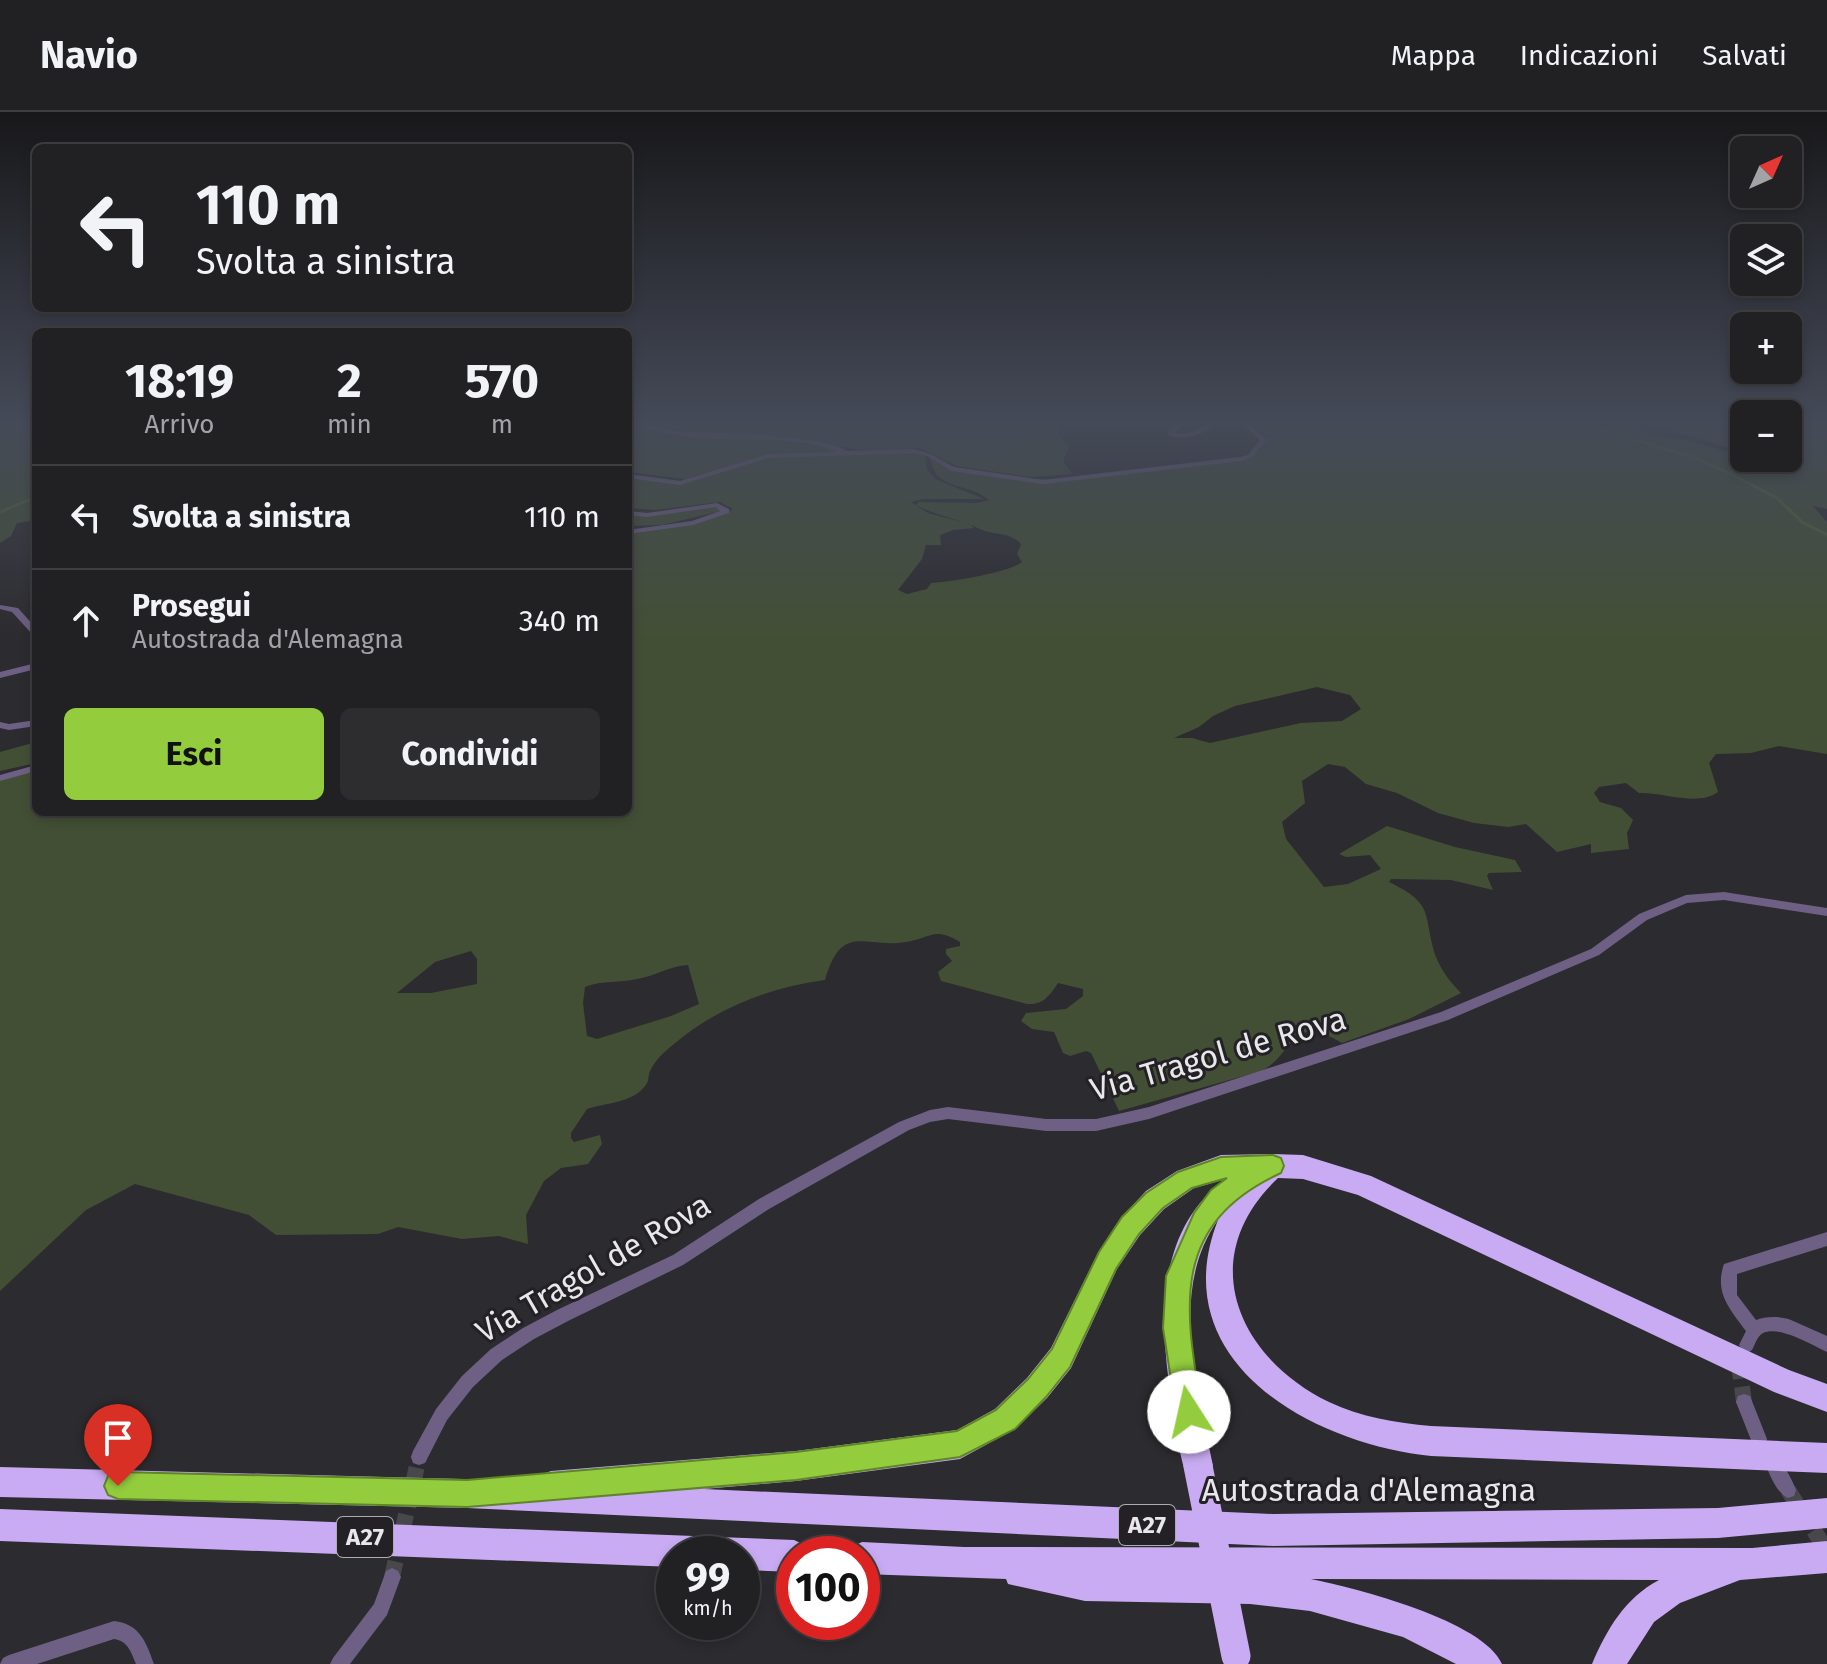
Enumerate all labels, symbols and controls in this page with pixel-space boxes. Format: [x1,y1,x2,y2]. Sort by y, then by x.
text: Navio [40,32,138,78]
text: Mappa [1391,39,1476,72]
text: Indicazioni [1520,39,1658,72]
text: Salvati [1702,39,1787,72]
north arrow [1730,136,1802,208]
map controls [1730,136,1802,472]
text: 110 m [196,172,340,239]
icon: left [64,176,168,280]
button: layers [1730,224,1802,296]
text: Svolta a sinistra [196,240,456,284]
button: + [1730,312,1802,384]
text: 18:19 [125,352,234,410]
text: 2 [337,352,362,410]
text: 570 [465,352,539,410]
button: − [1730,400,1802,472]
text: Arrivo [144,409,215,440]
text: min [327,409,372,440]
text: m [491,409,513,440]
icon: left [64,495,108,539]
text: Svolta a sinistra [132,499,351,535]
text: 110 m [524,499,600,535]
text: Prosegui [132,588,251,624]
icon: ahead [64,599,108,643]
text: 340 m [519,603,600,639]
text: Autostrada d'Alemagna [132,624,404,655]
button: Esci [64,708,324,800]
button: Condividi [340,708,600,800]
street label: Via Tragol de Rova [1086,999,1350,1109]
street label: Via Tragol de Rova [469,1185,717,1351]
position arrow [1147,1370,1231,1454]
pin [84,1404,152,1486]
icon: arrive [96,1416,140,1460]
street label: Autostrada d'Alemagna [1202,1471,1536,1509]
road number: A27 [1119,1505,1175,1545]
road number: A27 [337,1517,393,1557]
speed limit sign: 100 [776,1536,880,1640]
text: 99 [686,1554,730,1602]
text: km/h [683,1596,733,1620]

